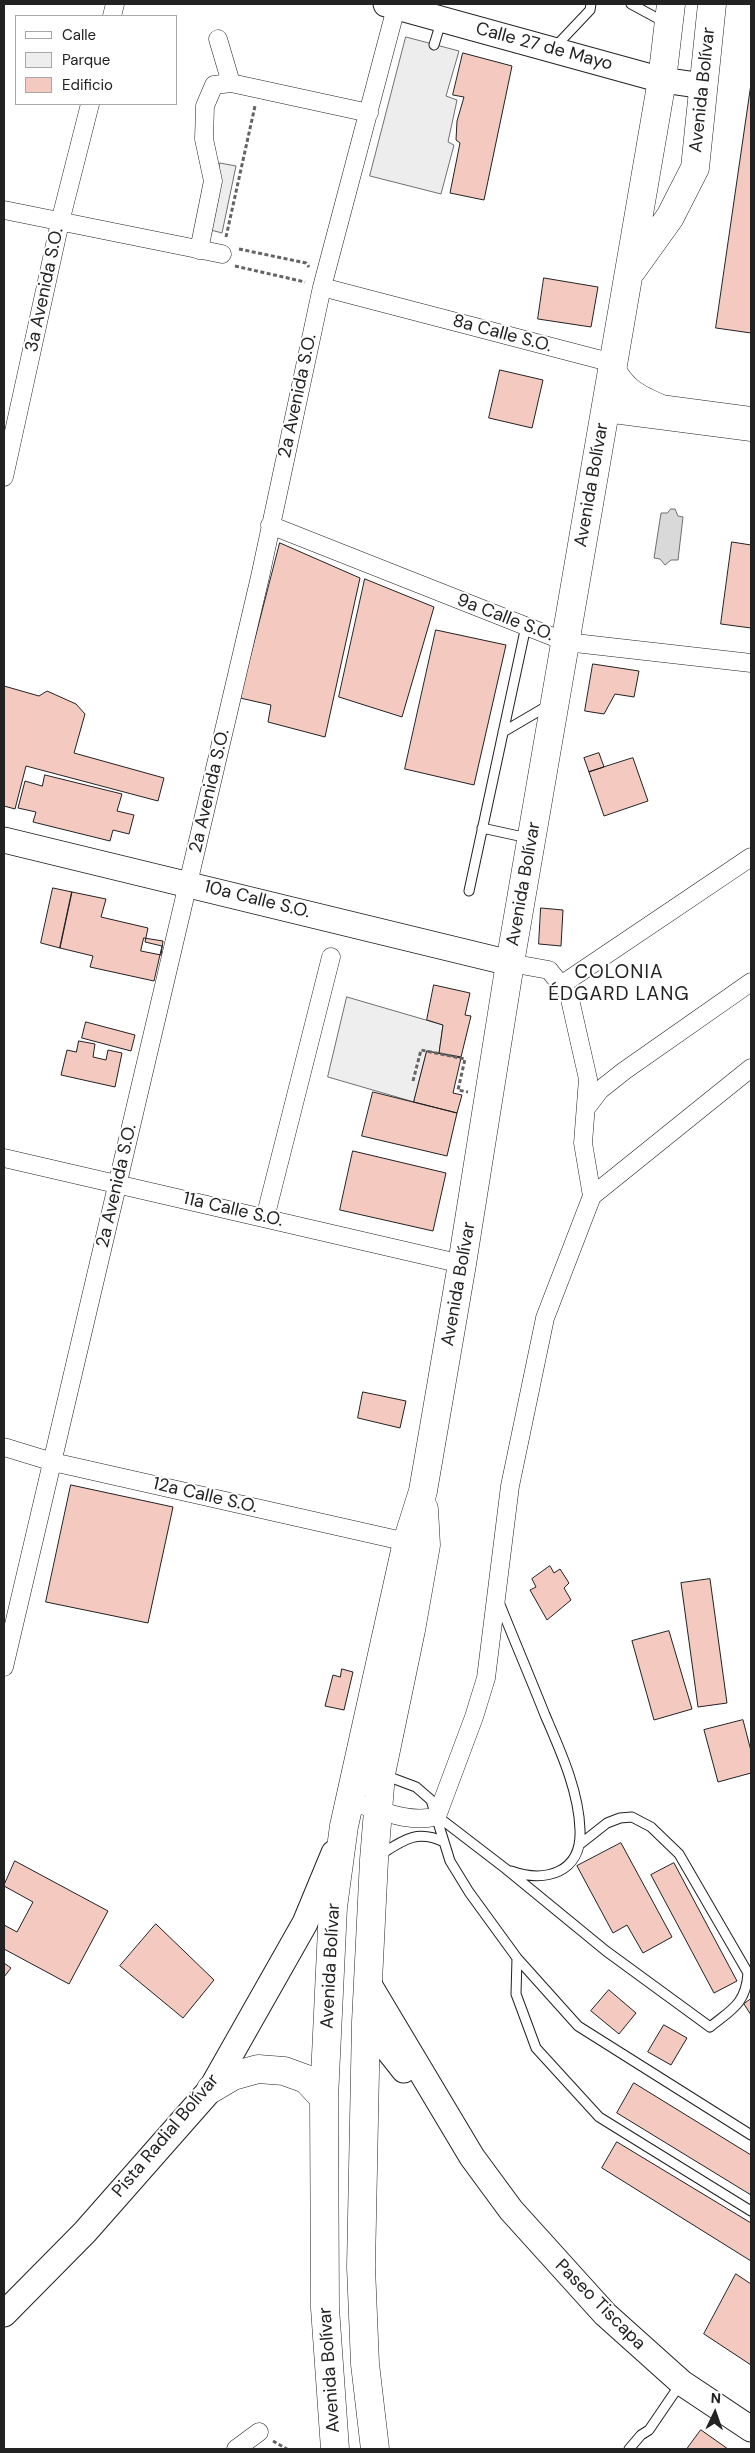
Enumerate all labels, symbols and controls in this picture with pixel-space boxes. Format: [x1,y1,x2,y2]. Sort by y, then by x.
legend [15,15,178,105]
street label: Calle 27 de Mayo [473,18,615,76]
text: Calle [62,25,96,45]
street label: Avenida Bolívar [686,26,720,154]
text: Parque [62,50,110,70]
text: Edificio [62,75,113,95]
street label: 3a Avenida S.O. [21,226,69,354]
street label: 8a Calle S.O. [450,310,554,358]
street label: 2a Avenida S.O. [274,332,322,460]
street label: Avenida Bolívar [570,421,614,549]
street label: 9a Calle S.O. [453,590,557,646]
street label: 2a Avenida S.O. [185,727,235,855]
street label: Avenida Bolívar [502,820,546,948]
street label: 10a Calle S.O. [202,876,312,924]
district label: COLONIA ÉDGARD LANG [547,962,691,1006]
street label: 2a Avenida S.O. [92,1122,142,1250]
street label: 11a Calle S.O. [181,1188,285,1232]
street label: Avenida Bolívar [437,1220,481,1348]
street label: 12a Calle S.O. [151,1473,259,1519]
street label: Avenida Bolívar [317,1903,345,2029]
street label: Pista Radial Bolívar [108,2070,224,2202]
street label: Paseo Tiscapa [550,2255,650,2355]
street label: Avenida Bolívar [315,2306,345,2434]
north arrow [690,2388,740,2438]
text: N [710,2389,721,2407]

